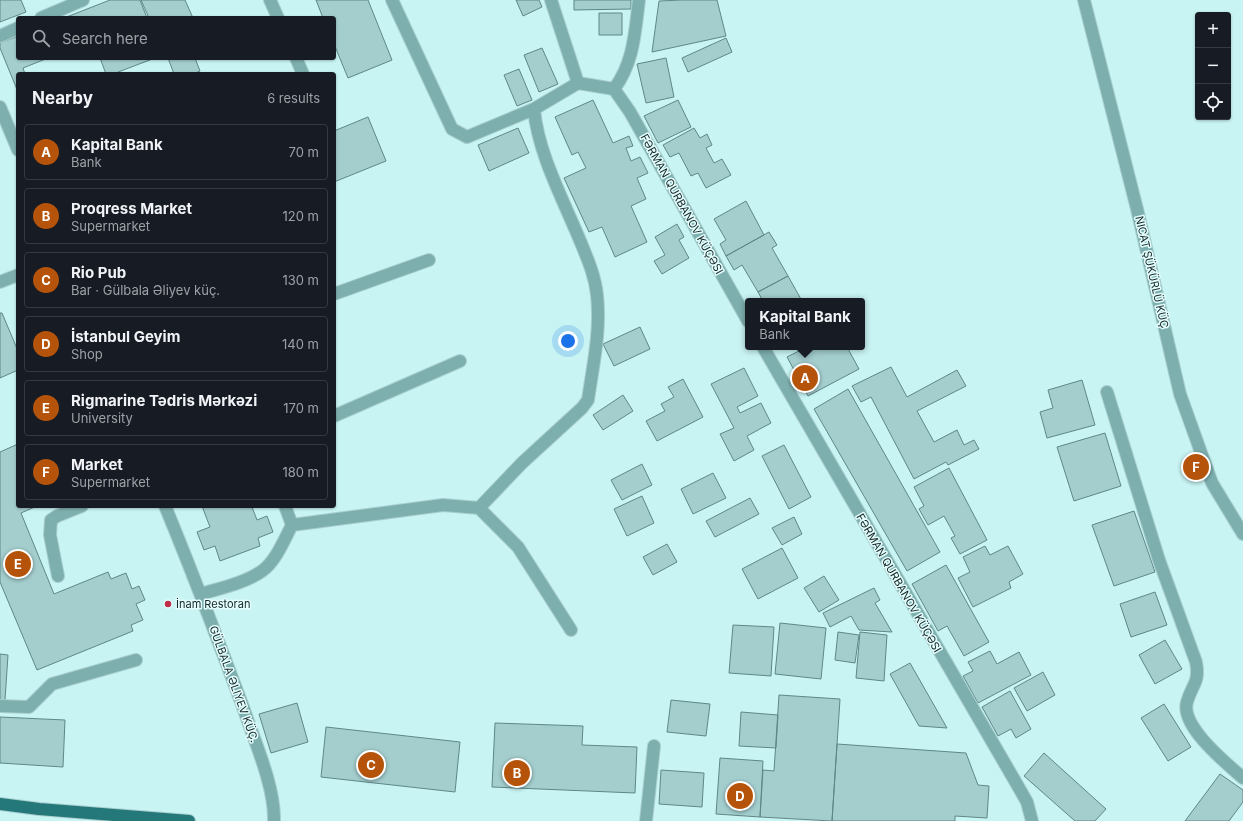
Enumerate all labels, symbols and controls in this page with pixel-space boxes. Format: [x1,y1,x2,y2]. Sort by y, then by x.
map controls [1195,12,1231,120]
button: + [1195,12,1231,48]
search box [16,16,336,60]
icon: search [30,27,52,49]
text: Search here [62,29,148,48]
button: − [1195,48,1231,84]
button: locate [1195,84,1231,120]
text: Nearby [32,88,93,108]
text: 6 results [267,90,320,106]
street label: FƏRMAN QURBANOV KÜÇƏSI [638,132,726,276]
text: Kapital Bank [71,135,163,154]
text: A [41,144,51,160]
text: 70 m [289,144,319,160]
text: Bank [71,154,102,170]
text: Proqress Market [71,199,192,218]
text: B [42,208,50,224]
text: 120 m [283,208,319,224]
street label: NICAT ŞÜKÜRLÜ KÜÇ [1132,214,1172,330]
text: Supermarket [71,218,150,234]
text: Rio Pub [71,263,126,282]
text: C [41,272,51,288]
text: 130 m [282,272,319,288]
text: Bar · Gülbala Əliyev küç. [71,282,220,298]
popup [745,298,865,350]
text: Kapital Bank [759,307,851,326]
text: Bank [759,326,790,342]
text: İstanbul Geyim [71,327,180,346]
your location [558,331,578,351]
text: D [41,336,51,352]
text: 140 m [282,336,319,352]
text: Shop [71,346,103,362]
pin: A [792,363,818,393]
text: Rigmarine Tədris Mərkəzi [71,391,257,410]
text: E [42,400,50,416]
text: 170 m [283,400,319,416]
text: University [71,410,133,426]
pin: F [1183,452,1209,482]
text: Market [71,455,123,474]
text: F [42,464,50,480]
text: 180 m [282,464,319,480]
text: Supermarket [71,474,150,490]
street label: FƏRMAN QURBANOV KÜÇƏSI [853,511,945,655]
pin: E [5,549,31,579]
place label: İnam Restoran [176,597,250,611]
marker: İnam Restoran [163,599,173,609]
street label: GÜLBALA ƏLIYEV KÜÇ. [206,624,262,744]
pin: C [358,750,384,780]
pin: B [504,758,530,788]
pin: D [727,781,753,811]

